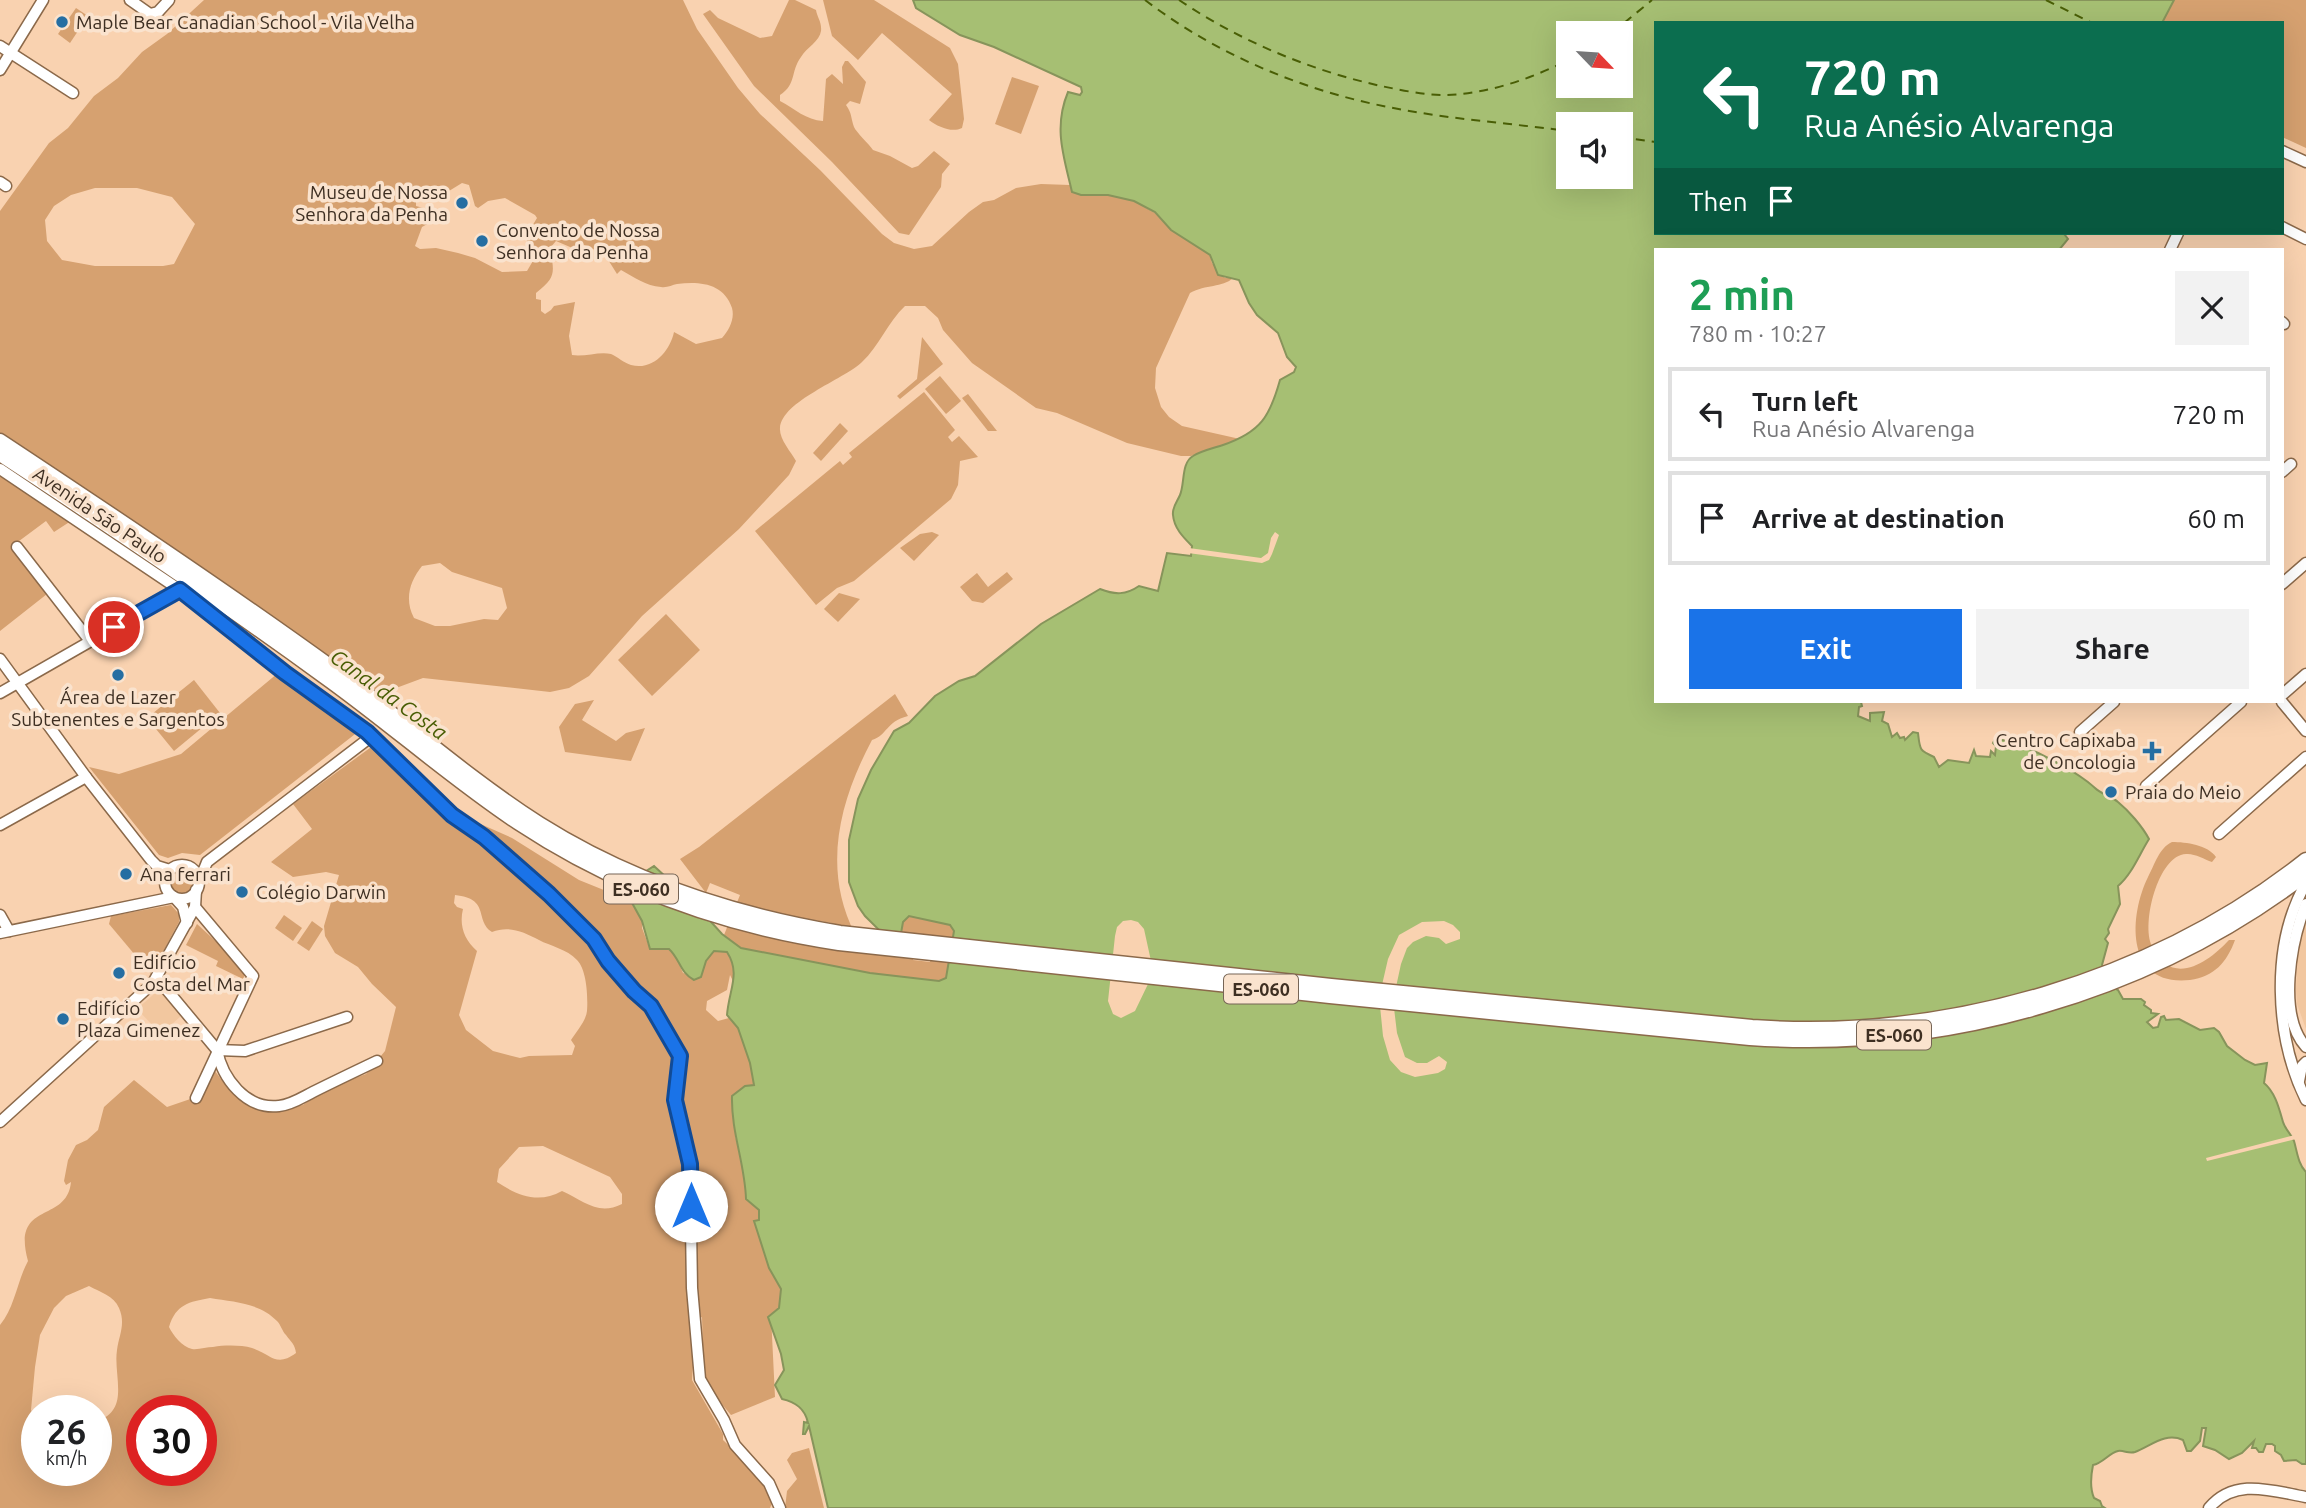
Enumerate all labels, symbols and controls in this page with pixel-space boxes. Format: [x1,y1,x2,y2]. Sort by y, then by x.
place label: Maple Bear Canadian School - Vila Velha [76,11,415,33]
marker: Maple Bear Canadian School - Vila Velha [54,14,70,30]
north arrow [1556,21,1633,98]
map controls [1556,21,1633,189]
icon: left [1689,49,1780,140]
text: 720 m [1804,49,1941,104]
text: Rua Anésio Alvarenga [1804,107,2115,143]
button: sound [1556,112,1633,189]
place label: Museu de Nossa Senhora da Penha [295,181,448,225]
icon: arrive [1762,182,1800,220]
text: Then [1689,187,1748,216]
marker: Museu de Nossa Senhora da Penha [454,195,470,211]
place label: Convento de Nossa Senhora da Penha [496,219,660,263]
marker: Convento de Nossa Senhora da Penha [474,233,490,249]
text: 2 min [1689,271,1795,318]
button: close [2175,271,2249,345]
text: 780 m · 10:27 [1689,321,1827,346]
text: Turn left [1752,387,1858,416]
icon: left [1693,395,1731,433]
text: 720 m [2173,400,2245,429]
text: Rua Anésio Alvarenga [1752,416,1975,441]
street label: Avenida São Paulo [29,462,171,568]
icon: arrive [1693,499,1731,537]
text: Arrive at destination [1752,504,2005,533]
text: 60 m [2187,504,2245,533]
pin [84,597,144,657]
icon: arrive [95,608,133,646]
button: Exit [1689,609,1962,689]
button: Share [1976,609,2249,689]
water label: Canal da Costa [326,644,452,744]
marker: Área de Lazer Subtenentes e Sargentos [110,667,126,683]
place label: Área de Lazer Subtenentes e Sargentos [11,686,225,730]
place label: Centro Capixaba de Oncologia [1996,729,2136,773]
marker: Centro Capixaba de Oncologia [2142,741,2162,761]
place label: Praia do Meio [2125,781,2241,803]
marker: Praia do Meio [2103,784,2119,800]
place label: Ana ferrari [140,863,231,885]
marker: Ana ferrari [118,866,134,882]
road number: ES-060 [604,874,678,904]
place label: Colégio Darwin [256,881,386,903]
marker: Colégio Darwin [234,884,250,900]
place label: Edifício Costa del Mar [133,951,250,995]
marker: Edifício Costa del Mar [111,965,127,981]
road number: ES-060 [1224,974,1298,1004]
place label: Edifício Plaza Gimenez [77,997,200,1041]
marker: Edifício Plaza Gimenez [55,1011,71,1027]
road number: ES-060 [1857,1020,1931,1050]
position arrow [654,1169,728,1243]
speed limit sign: 30 [126,1395,217,1486]
text: 26 [47,1411,86,1451]
text: km/h [46,1448,87,1468]

